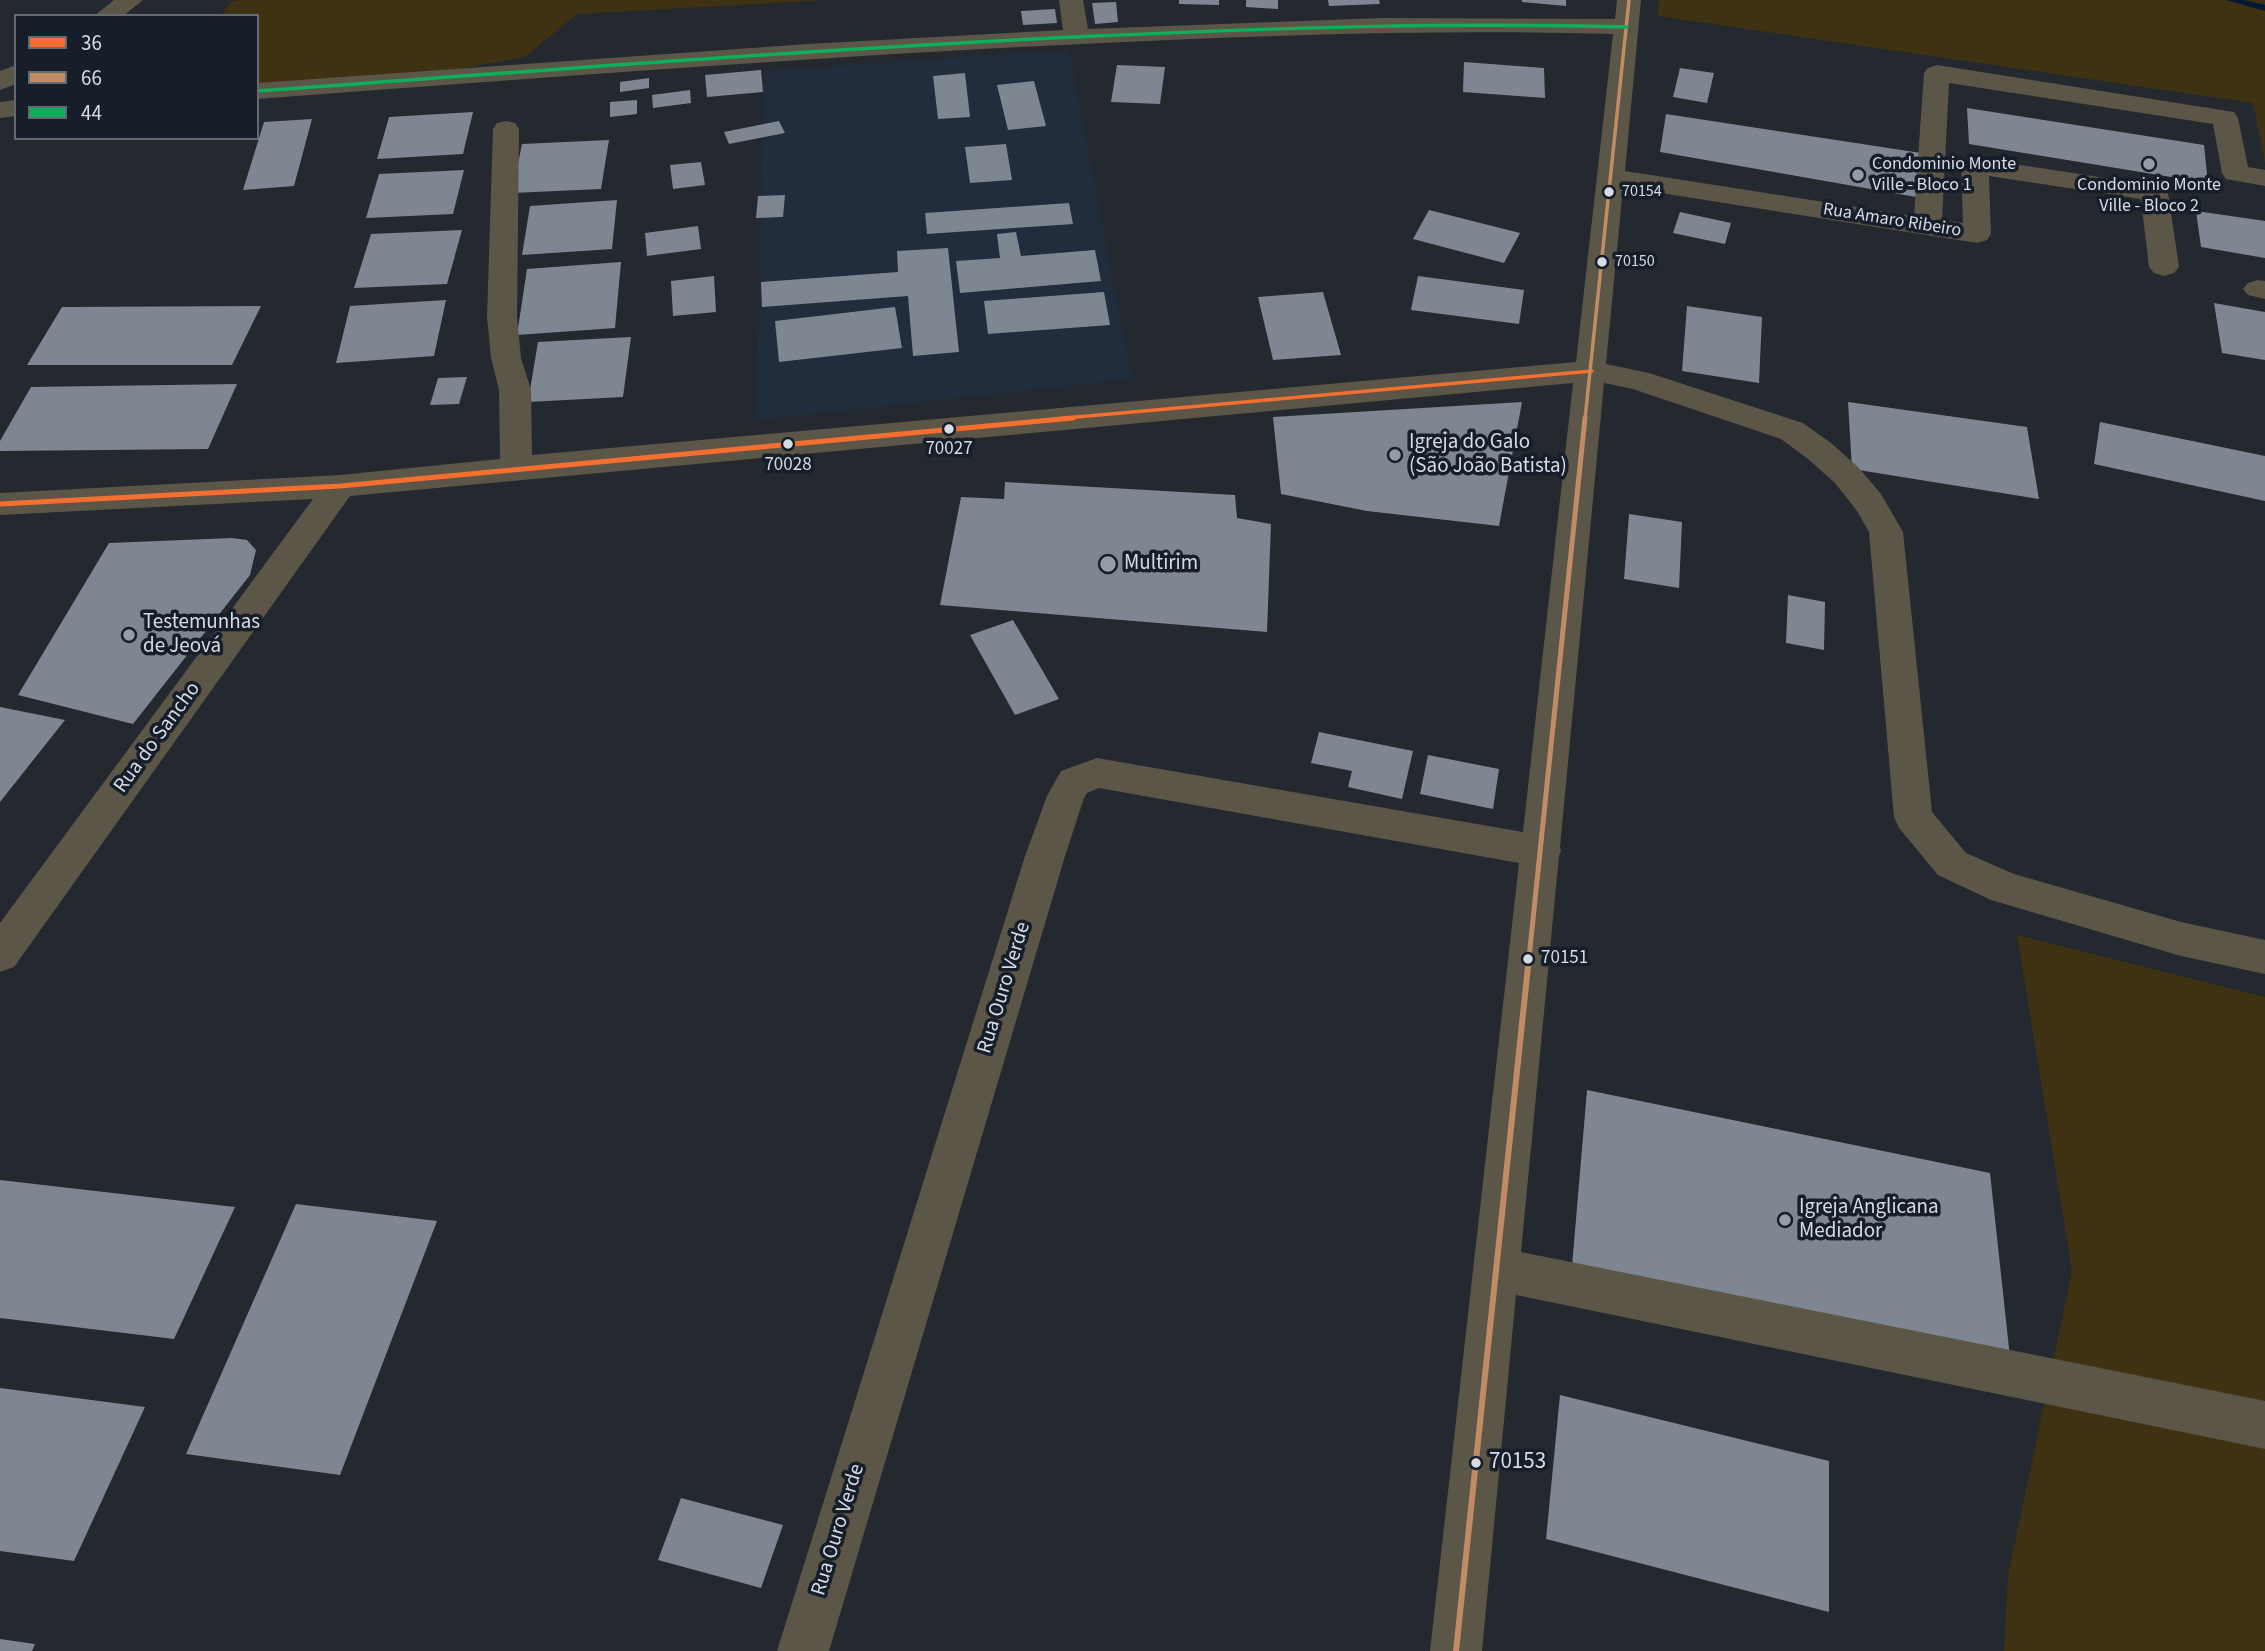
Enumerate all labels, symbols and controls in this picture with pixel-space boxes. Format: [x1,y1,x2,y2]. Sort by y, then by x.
legend [14,14,259,140]
text: 36 [81,28,102,58]
text: 66 [81,63,102,93]
text: 44 [81,98,102,128]
place label: Condominio Monte Ville - Bloco 1 [1872,154,2016,196]
marker: Condominio Monte Ville - Bloco 2 [2141,156,2157,172]
marker: Condominio Monte Ville - Bloco 1 [1850,167,1866,183]
place label: Condominio Monte Ville - Bloco 2 [2077,175,2221,218]
place label: 70154 [1622,182,1662,202]
marker: 70154 [1602,185,1616,199]
street label: Rua Amaro Ribeiro [1821,199,1963,243]
place label: 70150 [1615,252,1655,272]
marker: 70150 [1595,255,1609,269]
marker: 70027 [942,422,956,436]
place label: Igreja do Galo (São João Batista) [1409,430,1567,480]
marker: 70028 [781,437,795,451]
place label: 70027 [925,439,973,461]
marker: Igreja do Galo (São João Batista) [1387,447,1403,463]
place label: 70028 [764,455,812,477]
place label: Multirim [1124,551,1198,577]
marker: Multirim [1098,554,1118,574]
place label: Testemunhas de Jeová [143,610,260,660]
marker: Testemunhas de Jeová [121,627,137,643]
street label: Rua do Sancho [109,678,207,798]
street label: Rua Ouro Verde [973,919,1037,1057]
place label: 70151 [1541,948,1588,970]
marker: 70151 [1521,952,1535,966]
place label: Igreja Anglicana Mediador [1799,1195,1939,1245]
marker: Igreja Anglicana Mediador [1777,1212,1793,1228]
place label: 70153 [1489,1449,1546,1477]
marker: 70153 [1469,1456,1483,1470]
street label: Rua Ouro Verde [807,1461,871,1599]

